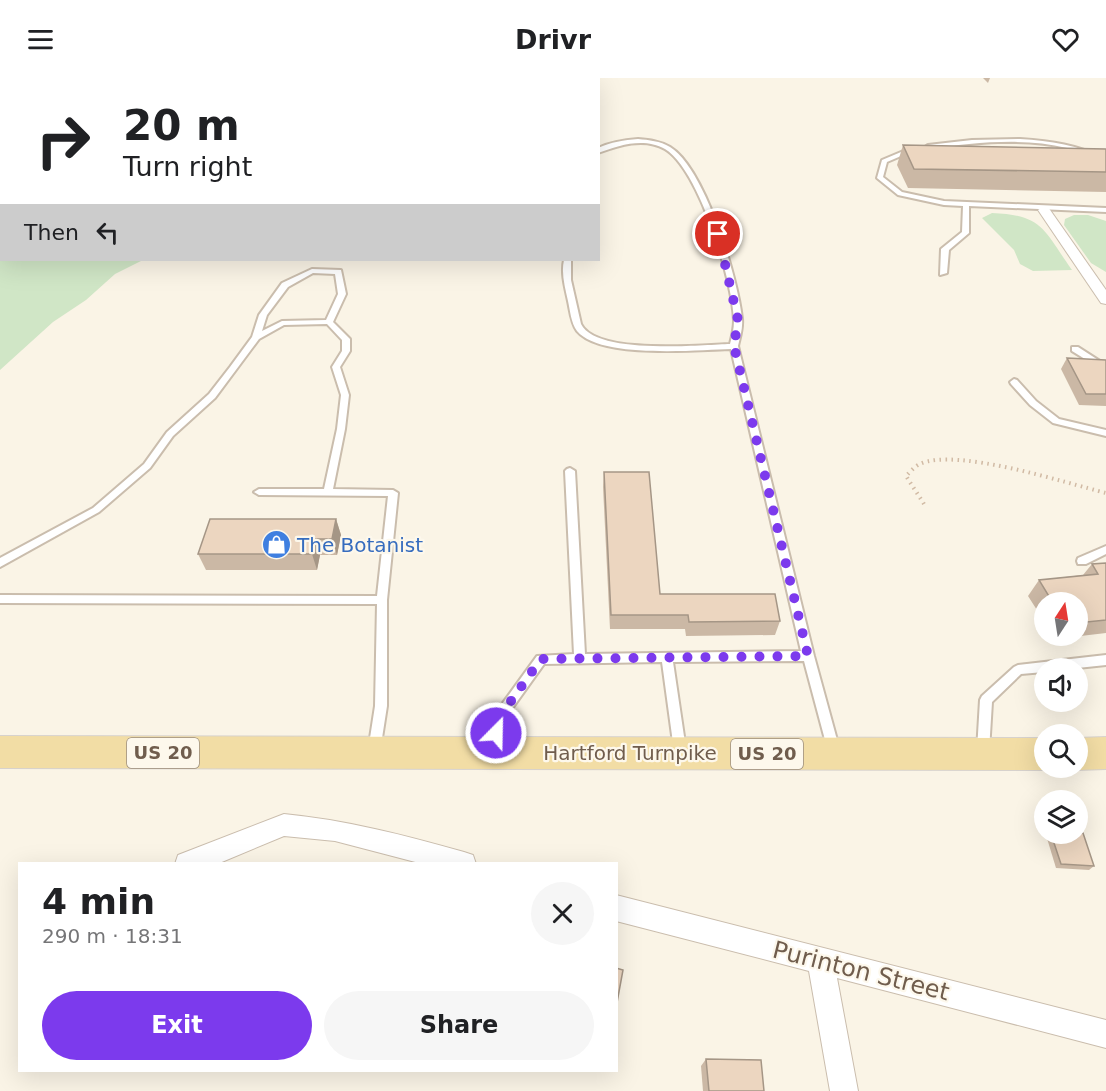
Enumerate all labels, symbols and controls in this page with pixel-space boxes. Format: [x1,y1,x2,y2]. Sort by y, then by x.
icon: menu [24,23,57,56]
icon: heart [1049,23,1082,56]
text: Drivr [515,24,591,55]
text: 20 m [123,101,240,150]
icon: right [24,102,102,180]
text: Turn right [123,151,252,182]
pin [692,208,743,259]
icon: left [91,216,124,249]
icon: arrive [701,217,734,250]
text: Then [24,220,79,245]
shop icon: The Botanist [260,529,292,561]
place label: The Botanist [296,533,423,557]
north arrow [1034,592,1088,646]
map controls [1034,592,1088,844]
button: sound [1034,658,1088,712]
position arrow [464,701,528,765]
button: search [1034,724,1088,778]
road number: US 20 [127,738,199,768]
road number: US 20 [731,739,803,769]
street label: Hartford Turnpike [543,741,717,765]
button: layers [1034,790,1088,844]
text: 4 min [42,881,155,922]
button: close [531,882,594,945]
text: 290 m · 18:31 [42,924,183,948]
street label: Purinton Street [770,936,952,1006]
button: Exit [42,991,312,1060]
button: Share [324,991,594,1060]

